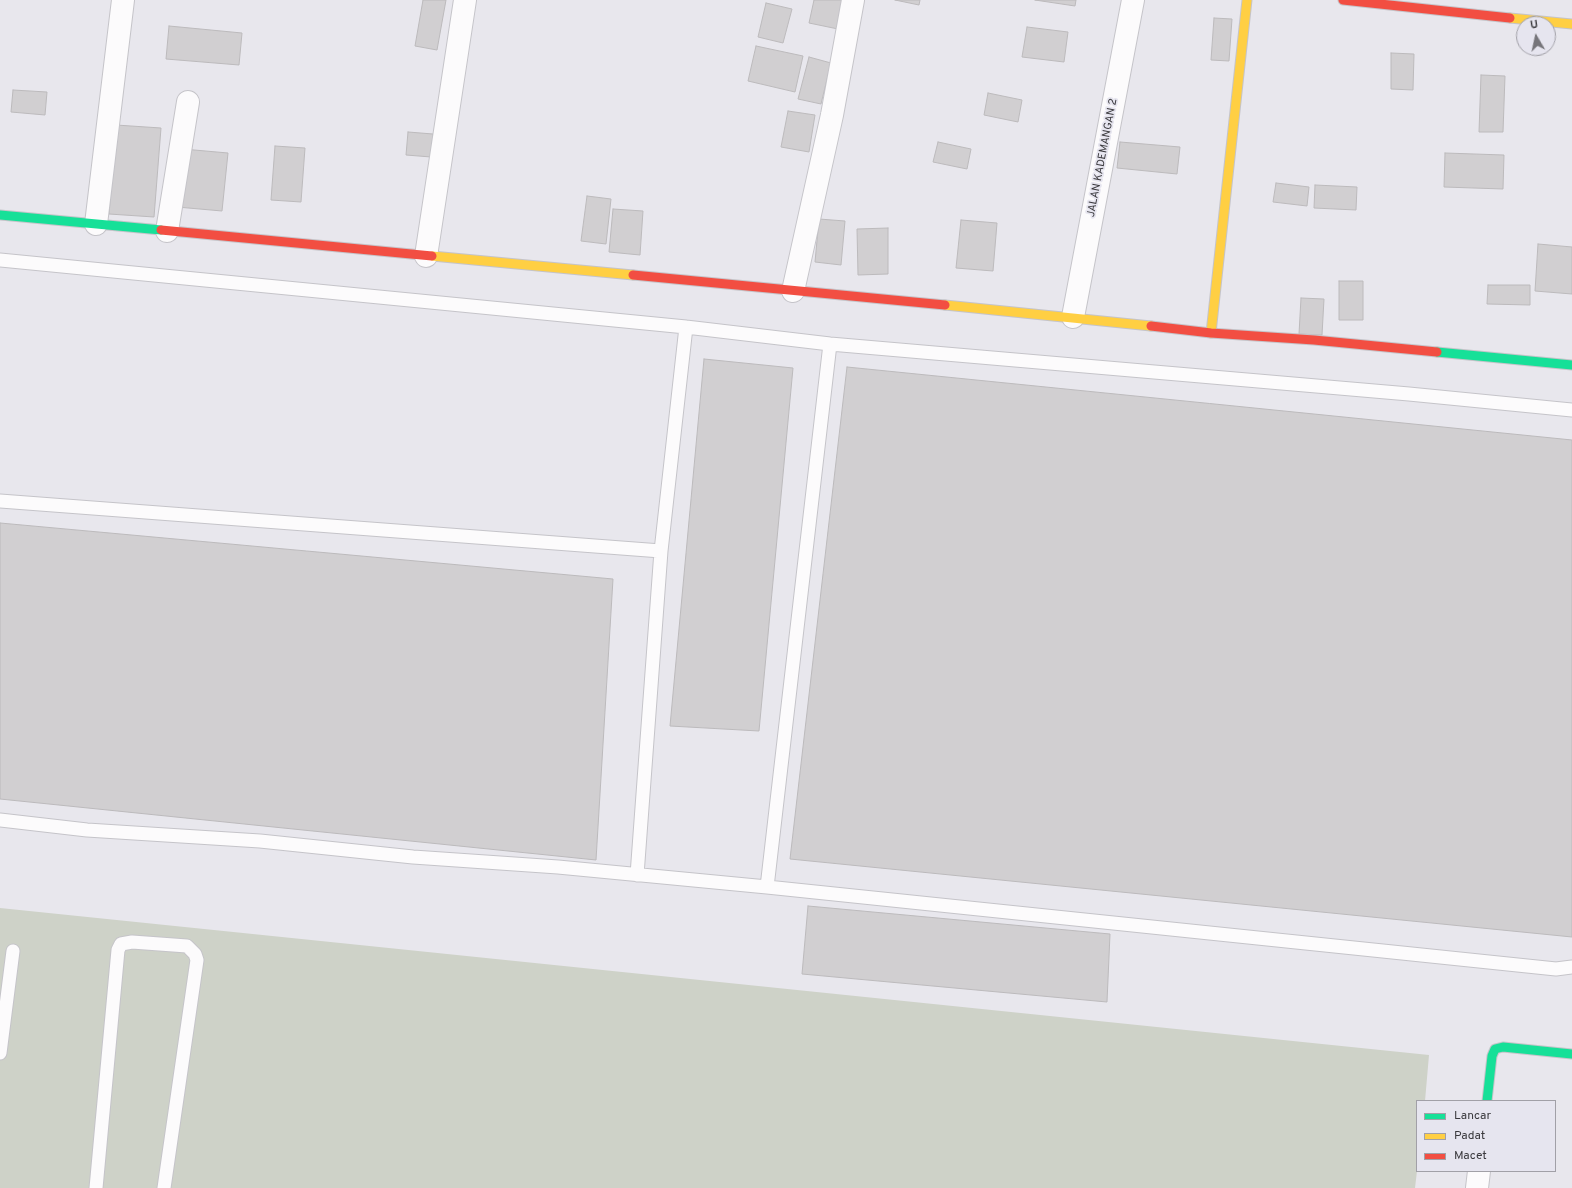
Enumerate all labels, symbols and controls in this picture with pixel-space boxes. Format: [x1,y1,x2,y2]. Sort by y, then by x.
north arrow [1516,16,1556,56]
text: U [1529,18,1539,33]
street label: JALAN KADEMANGAN 2 [1085,98,1121,218]
legend [1416,1100,1556,1172]
text: Lancar [1454,1108,1491,1124]
text: Padat [1454,1128,1485,1144]
text: Macet [1454,1148,1487,1164]

